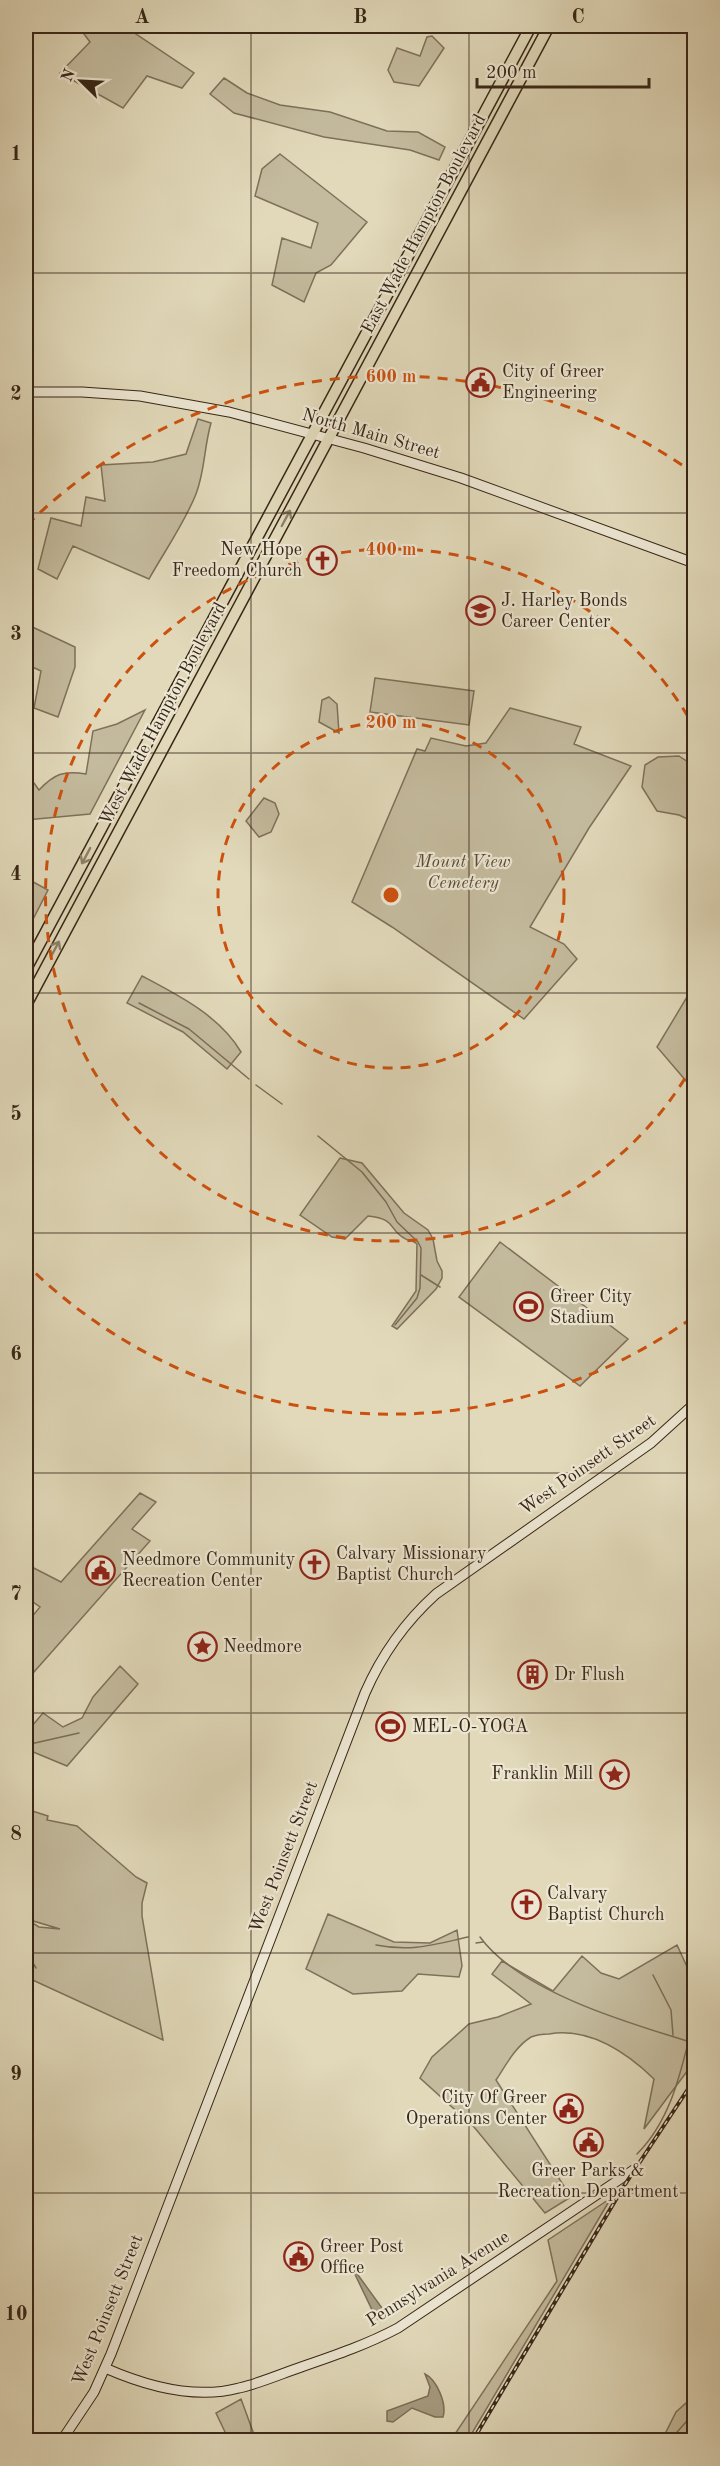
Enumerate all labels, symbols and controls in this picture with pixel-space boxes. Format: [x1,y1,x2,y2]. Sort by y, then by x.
text: A [134,8,150,28]
text: B [353,8,367,28]
text: C [571,8,585,28]
north arrow [51,51,111,111]
scale bar [477,51,650,89]
text: 200 m [486,64,537,82]
text: N [59,66,79,85]
street label: East Wade Hampton Boulevard [358,111,490,337]
text: 1 [10,145,22,165]
place label: City of Greer Engineering [502,363,605,402]
public building icon: City of Greer Engineering [465,366,497,398]
text: 600 m [366,368,416,386]
text: 2 [10,385,22,405]
street label: North Main Street [300,406,442,462]
one-way arrow [280,510,292,527]
place label: New Hope Freedom Church [172,541,302,580]
text: 400 m [366,541,416,559]
church icon: New Hope Freedom Church [307,544,339,576]
place label: J. Harley Bonds Career Center [501,592,627,631]
school or university icon: J. Harley Bonds Career Center [464,595,496,627]
street label: West Wade Hampton Boulevard [96,600,230,828]
text: 3 [10,625,22,645]
text: 200 m [366,714,416,732]
one-way arrow [80,847,92,864]
park label: Mount View Cemetery [414,853,511,892]
text: 4 [10,865,22,885]
centre of rings [381,885,401,905]
one-way arrow [50,940,62,958]
text: 5 [10,1104,22,1125]
place label: Greer City Stadium [550,1288,633,1327]
sports icon: Greer City Stadium [513,1291,545,1323]
text: 6 [10,1345,22,1365]
street label: West Poinsett Street [517,1411,659,1519]
place label: Calvary Missionary Baptist Church [336,1545,487,1584]
church icon: Calvary Missionary Baptist Church [299,1548,331,1580]
place label: Needmore Community Recreation Center [122,1551,296,1590]
public building icon: Needmore Community Recreation Center [85,1554,117,1586]
text: 7 [10,1585,22,1605]
place icon: Needmore [186,1631,218,1663]
place label: Needmore [223,1638,302,1656]
building icon: Dr Flush [517,1659,549,1691]
place label: Dr Flush [554,1666,625,1684]
sports icon: MEL-O-YOGA [375,1711,407,1743]
place label: MEL-O-YOGA [412,1718,529,1736]
place icon: Franklin Mill [598,1758,630,1790]
place label: Franklin Mill [491,1765,593,1783]
street label: West Poinsett Street [247,1779,321,1935]
text: 8 [10,1825,22,1845]
place label: Calvary Baptist Church [547,1885,665,1924]
church icon: Calvary Baptist Church [510,1888,542,1920]
text: 9 [10,2065,22,2085]
place label: City Of Greer Operations Center [406,2089,548,2128]
public building icon: City Of Greer Operations Center [552,2092,584,2124]
public building icon: Greer Parks & Recreation Department [572,2126,604,2158]
place label: Greer Parks & Recreation Department [497,2162,679,2201]
street label: Pennsylvania Avenue [363,2228,513,2330]
street label: West Poinsett Street [69,2232,147,2388]
place label: Greer Post Office [320,2238,404,2277]
public building icon: Greer Post Office [283,2241,315,2273]
text: 10 [4,2305,28,2325]

